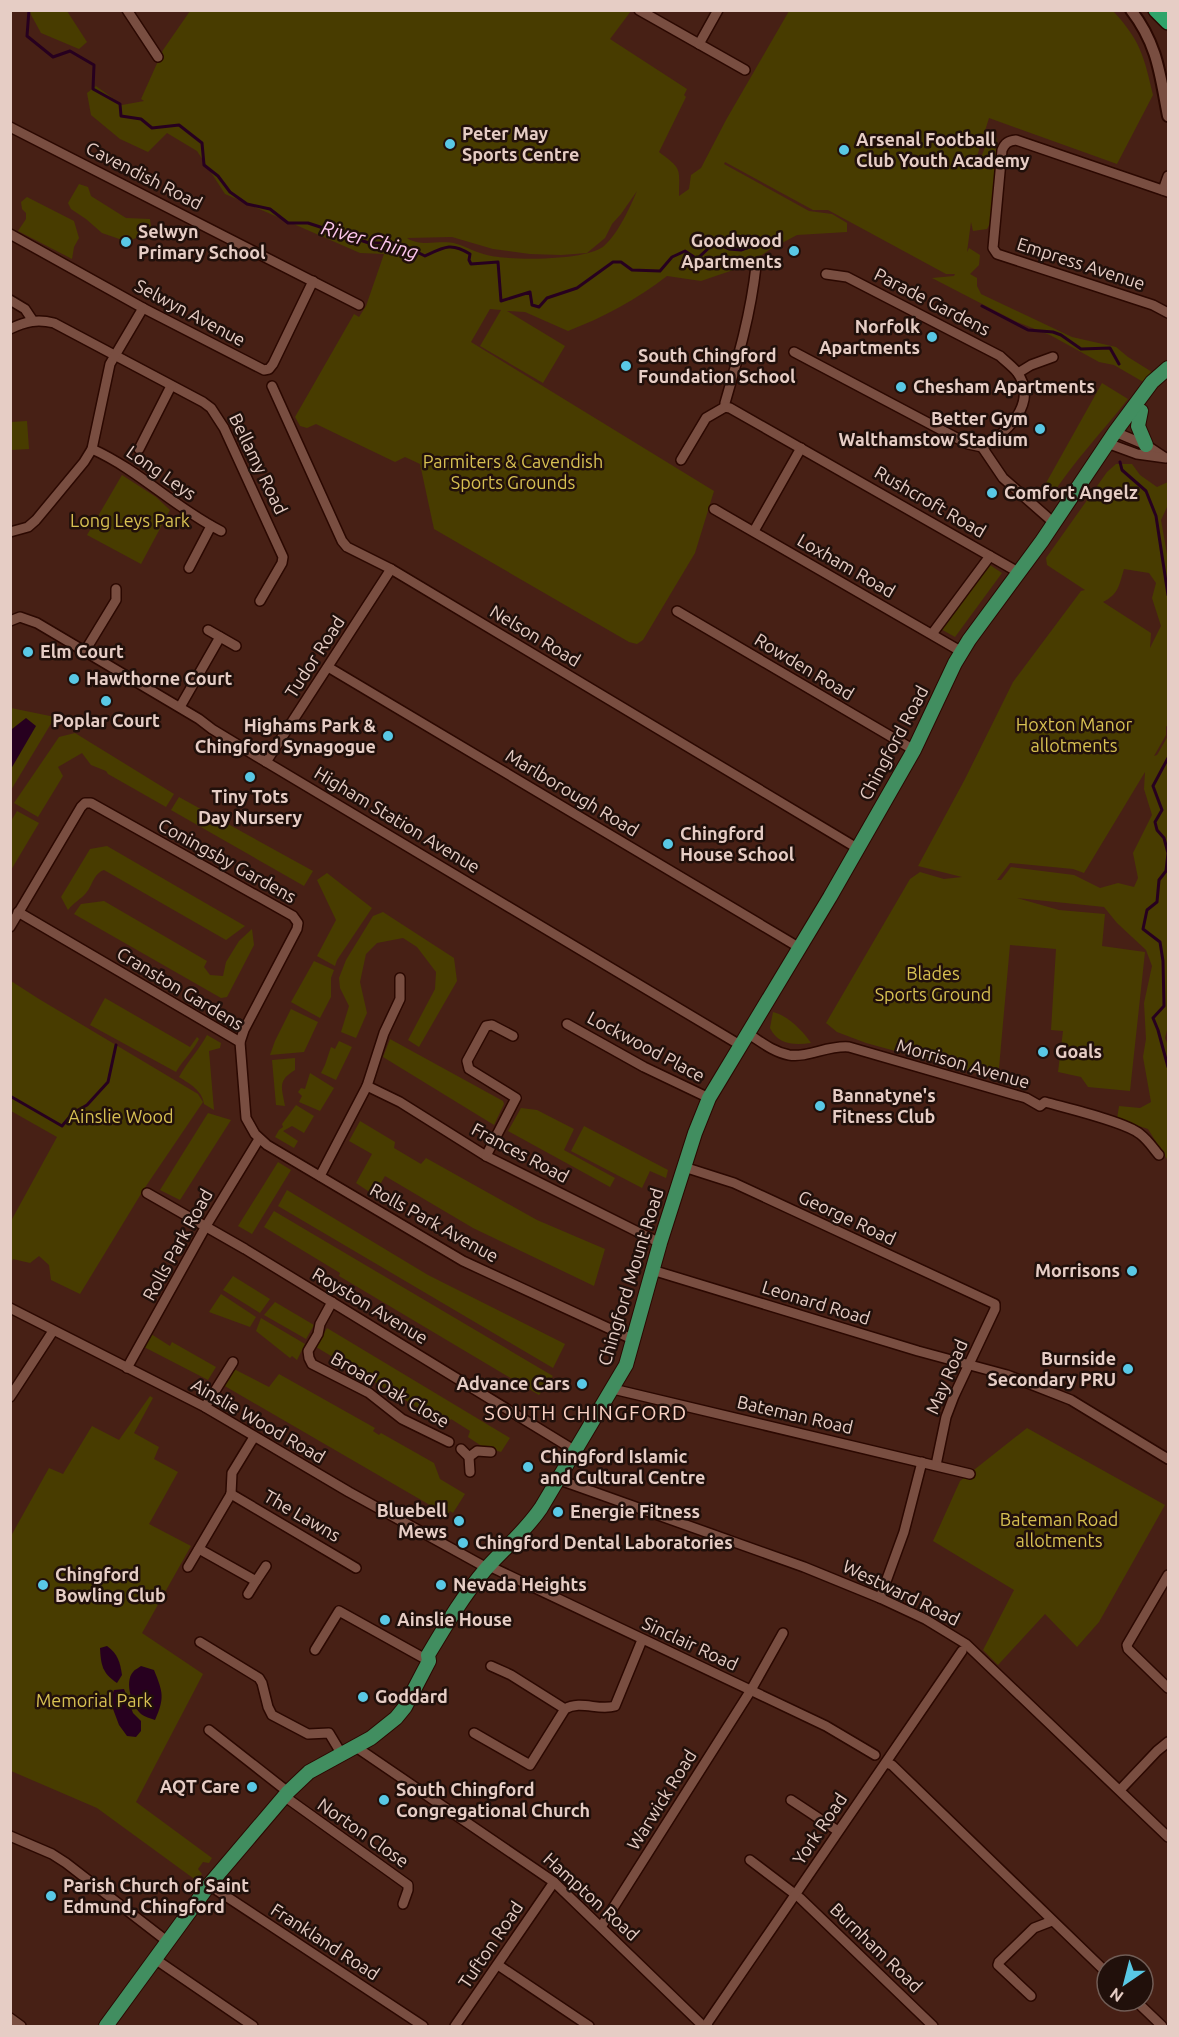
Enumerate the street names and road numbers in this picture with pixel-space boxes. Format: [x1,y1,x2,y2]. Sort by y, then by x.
street label: Cavendish Road [83,137,206,213]
street label: Empress Avenue [1015,233,1148,293]
street label: Parade Gardens [871,263,994,339]
street label: Selwyn Avenue [132,275,249,350]
street label: Bellamy Road [226,410,292,517]
street label: Long Leys [123,441,200,503]
street label: Rushcroft Road [871,461,990,541]
street label: Loxham Road [794,529,899,601]
street label: Nelson Road [487,600,584,670]
street label: Tudor Road [280,612,348,701]
street label: Rowden Road [751,629,858,704]
street label: Chingford Road [855,682,932,803]
street label: Marlborough Road [503,745,643,840]
street label: Higham Station Avenue [311,762,484,876]
street label: Coningsby Gardens [155,814,300,906]
street label: Cranston Gardens [114,943,247,1034]
street label: Lockwood Place [584,1007,709,1085]
street label: Morrison Avenue [894,1034,1032,1092]
street label: Frances Road [468,1118,572,1186]
street label: Rolls Park Avenue [367,1179,502,1266]
street label: Rolls Park Road [138,1185,216,1304]
street label: Chingford Mount Road [594,1186,667,1368]
street label: George Road [796,1186,899,1248]
street label: Royston Avenue [309,1263,432,1347]
street label: Leonard Road [760,1276,873,1328]
street label: May Road [921,1336,971,1417]
street label: Broad Oak Close [328,1347,453,1431]
street label: Ainslie Wood Road [188,1374,329,1467]
street label: Bateman Road [735,1391,855,1437]
street label: The Lawns [261,1485,344,1545]
street label: Westward Road [840,1555,963,1629]
street label: Sinclair Road [639,1612,741,1674]
street label: Warwick Road [622,1746,700,1853]
street label: York Road [788,1789,850,1868]
street label: Norton Close [314,1794,413,1871]
street label: Hampton Road [540,1848,643,1944]
street label: Tufton Road [454,1897,526,1992]
street label: Frankland Road [268,1899,383,1984]
street label: Burnham Road [827,1899,927,1996]

